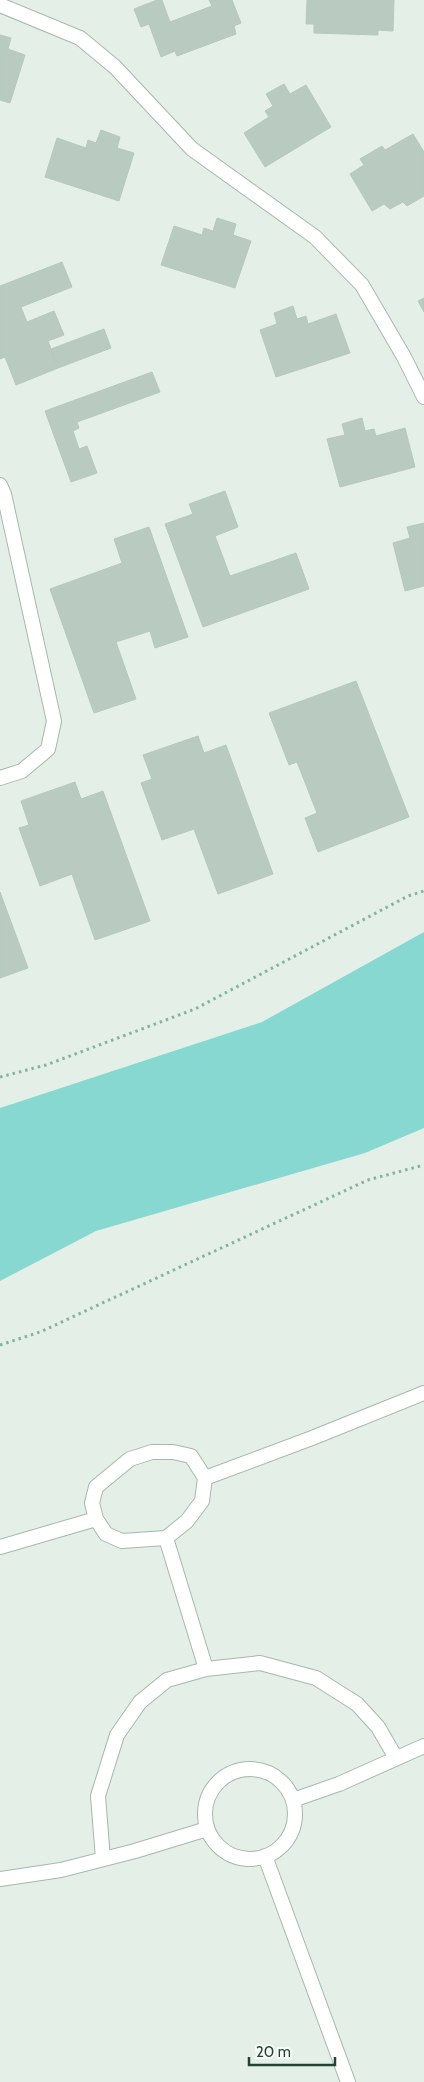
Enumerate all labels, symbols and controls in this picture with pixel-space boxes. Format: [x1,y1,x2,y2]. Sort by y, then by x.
scale bar [249,2034,335,2066]
text: 20 m [256,2043,291,2061]

